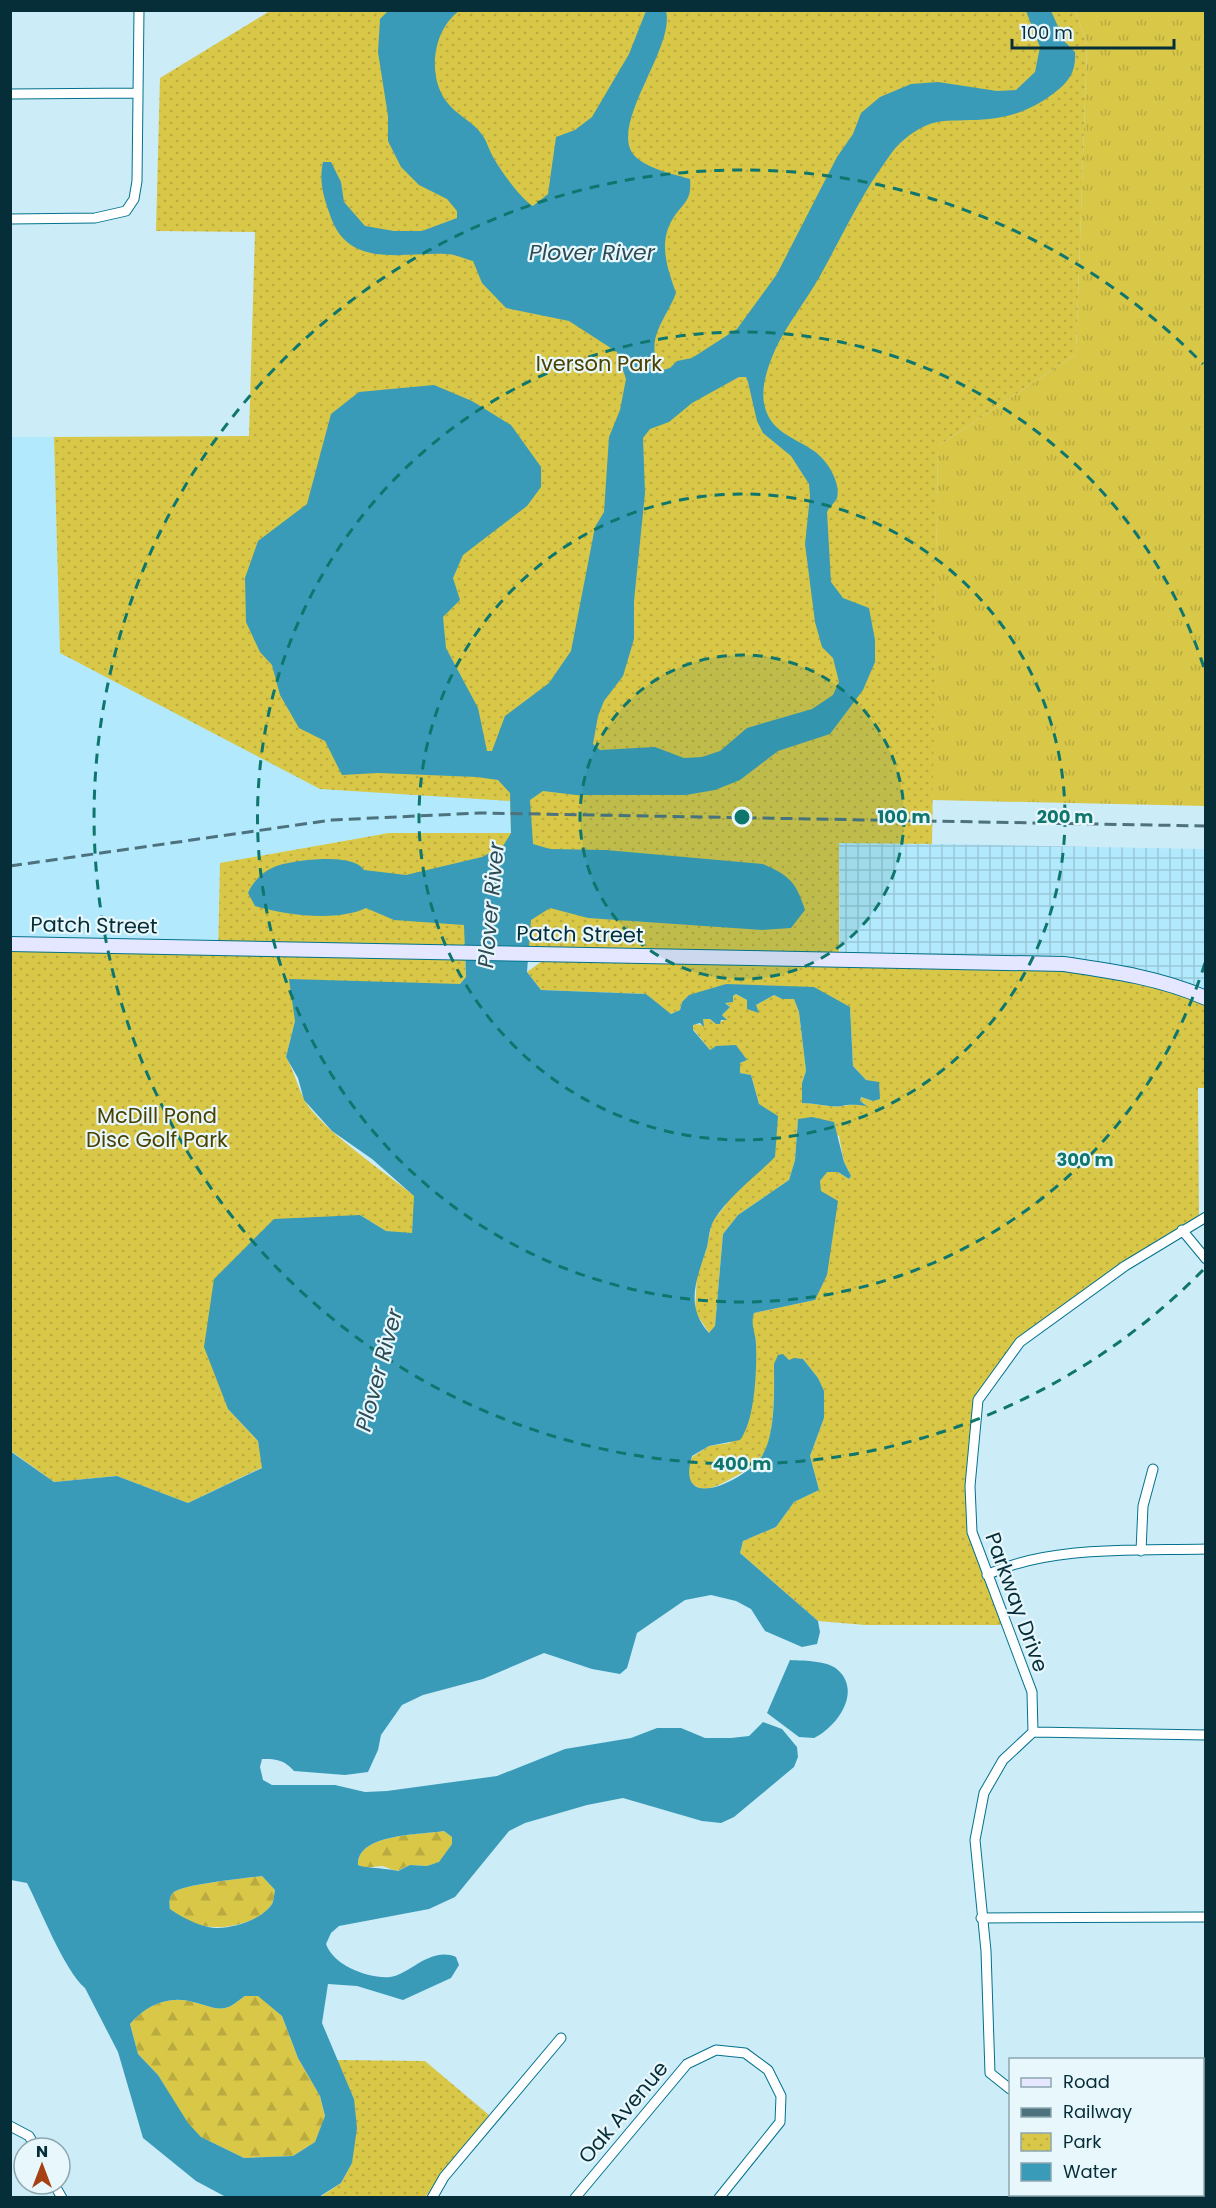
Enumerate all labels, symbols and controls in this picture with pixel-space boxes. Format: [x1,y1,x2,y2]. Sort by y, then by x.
scale bar [1012,12,1174,50]
text: 100 m [1021,20,1073,45]
water label: Plover River [529,237,656,268]
park label: Iverson Park [536,349,662,378]
text: 100 m [877,804,931,829]
text: 200 m [1037,804,1093,829]
centre of rings [732,807,752,827]
water label: Plover River [470,840,512,969]
street label: Patch Street [30,909,158,941]
street label: Patch Street [516,918,644,950]
park label: McDill Pond Disc Golf Park [86,1101,228,1154]
text: 300 m [1056,1147,1114,1172]
water label: Plover River [348,1304,410,1435]
text: 400 m [713,1451,771,1476]
street label: Parkway Drive [978,1528,1056,1676]
street label: Oak Avenue [571,2054,675,2170]
legend [1009,2058,1204,2196]
text: Road [1063,2069,1110,2094]
text: Railway [1063,2099,1132,2124]
text: Park [1063,2129,1102,2154]
north arrow [12,2136,72,2196]
text: N [36,2140,48,2163]
text: Water [1063,2159,1117,2184]

